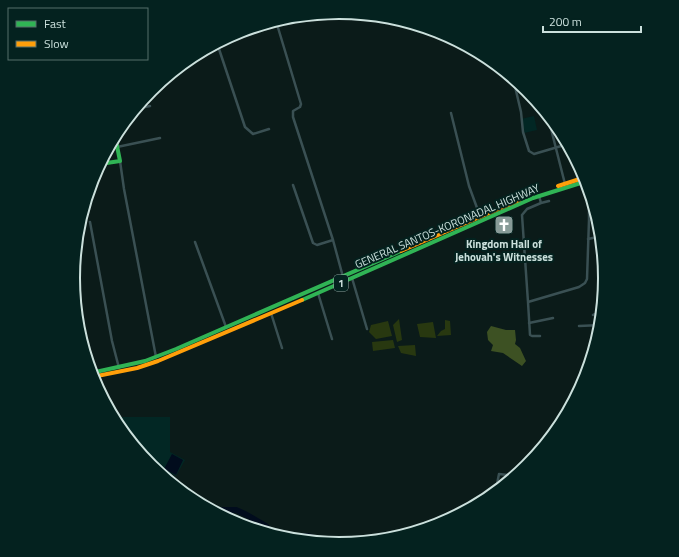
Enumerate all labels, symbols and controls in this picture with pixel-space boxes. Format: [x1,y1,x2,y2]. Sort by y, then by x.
legend [8,8,148,60]
scale bar [543,8,641,34]
text: 200 m [549,12,582,31]
text: Fast [44,14,67,33]
text: Slow [44,34,69,53]
street label: GENERAL SANTOS-KORONADAL HIGHWAY [352,180,542,272]
church icon: Kingdom Hall of Jehovah's Witnesses [493,214,515,236]
place label: Kingdom Hall of Jehovah's Witnesses [455,236,553,265]
road number: 1 [334,275,348,291]

